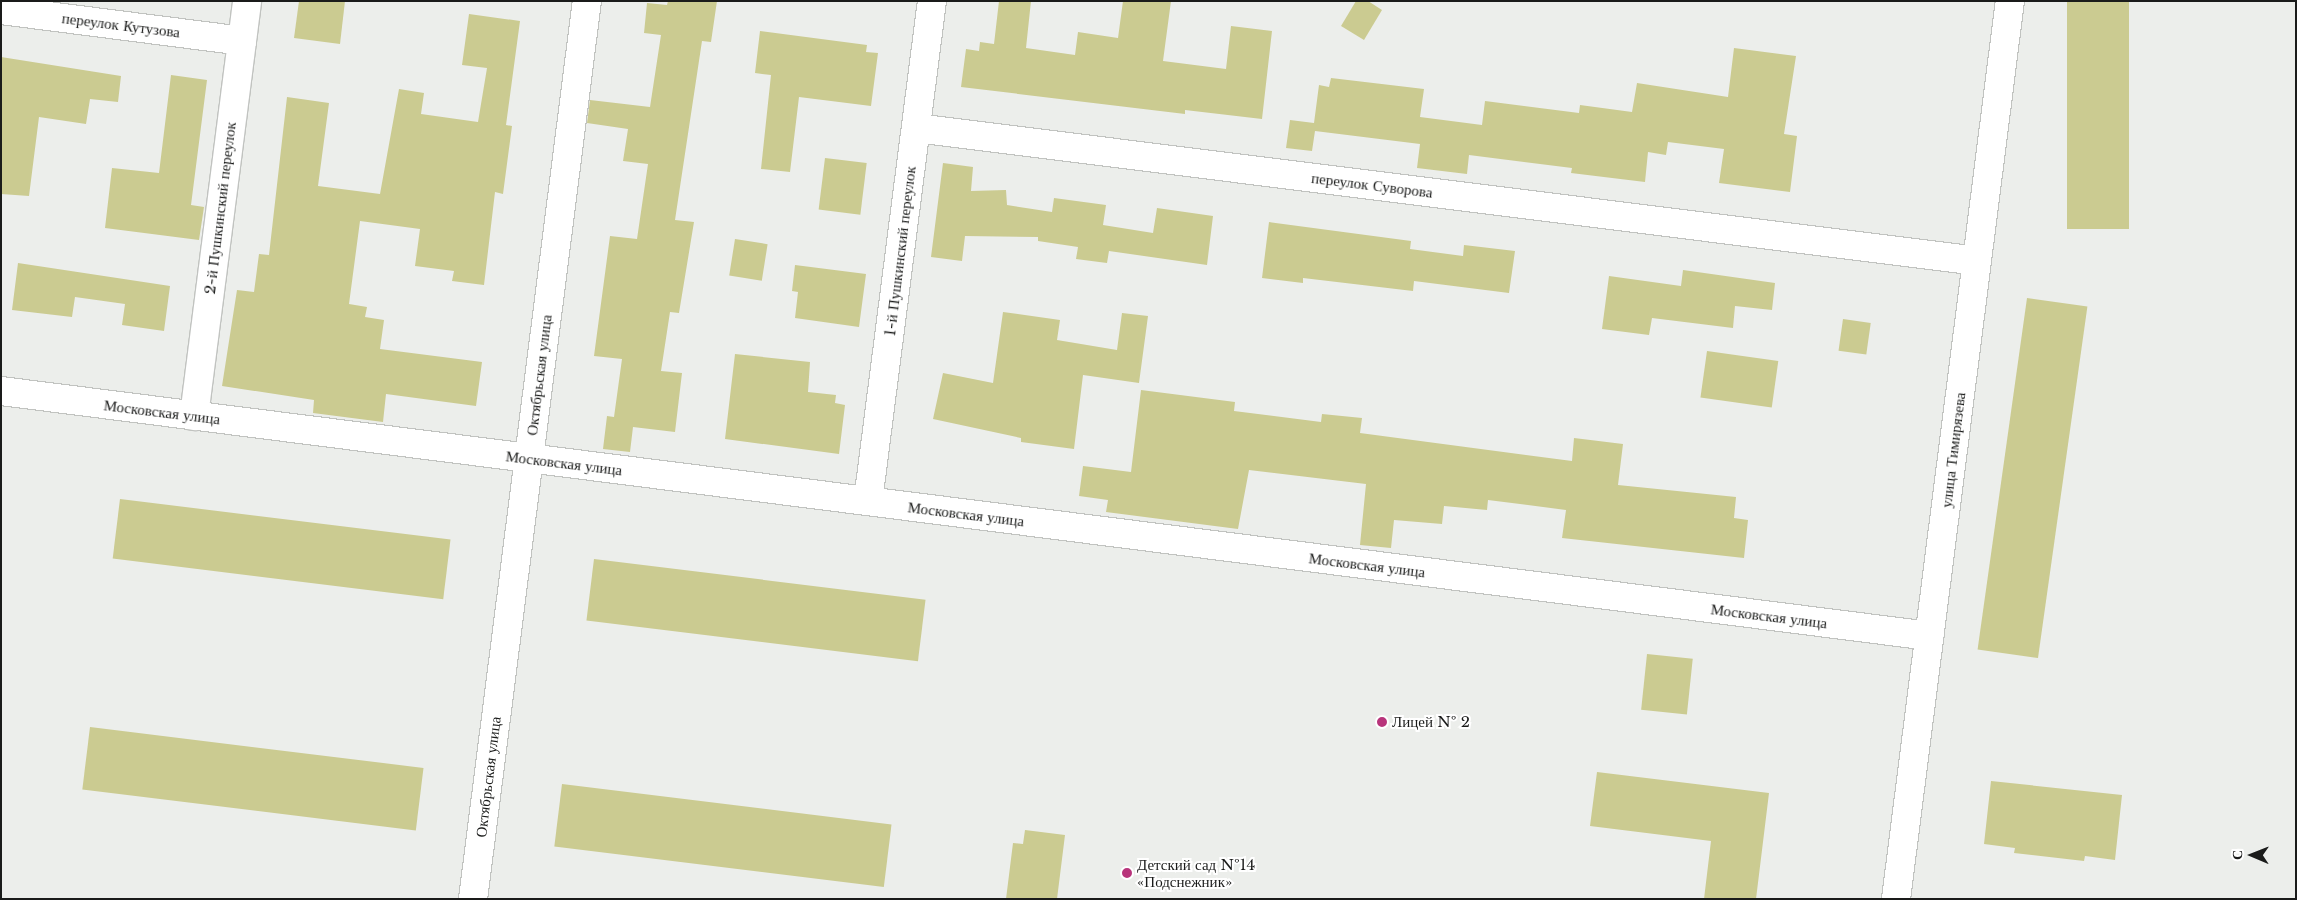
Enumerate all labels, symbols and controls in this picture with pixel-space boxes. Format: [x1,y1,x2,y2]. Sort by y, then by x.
street label: переулок Кутузова [61,9,181,41]
street label: 2-й Пушкинский переулок [200,121,240,295]
street label: 1-й Пушкинский переулок [881,165,919,337]
street label: переулок Суворова [1310,169,1434,201]
street label: Октябрьская улица [523,313,555,437]
street label: улица Тимирязева [1937,391,1969,509]
street label: Московская улица [103,396,221,428]
street label: Московская улица [505,447,623,479]
street label: Московская улица [907,498,1025,530]
street label: Московская улица [1308,549,1426,581]
street label: Московская улица [1710,600,1828,632]
place label: Лицей № 2 [1392,713,1470,731]
street label: Октябрьская улица [472,715,504,839]
marker: Лицей № 2 [1376,716,1388,728]
north arrow [2227,830,2277,880]
text: С [2228,850,2246,860]
place label: Детский сад №14 «Подснежник» [1137,855,1255,890]
marker: Детский сад №14 «Подснежник» [1121,867,1133,879]

